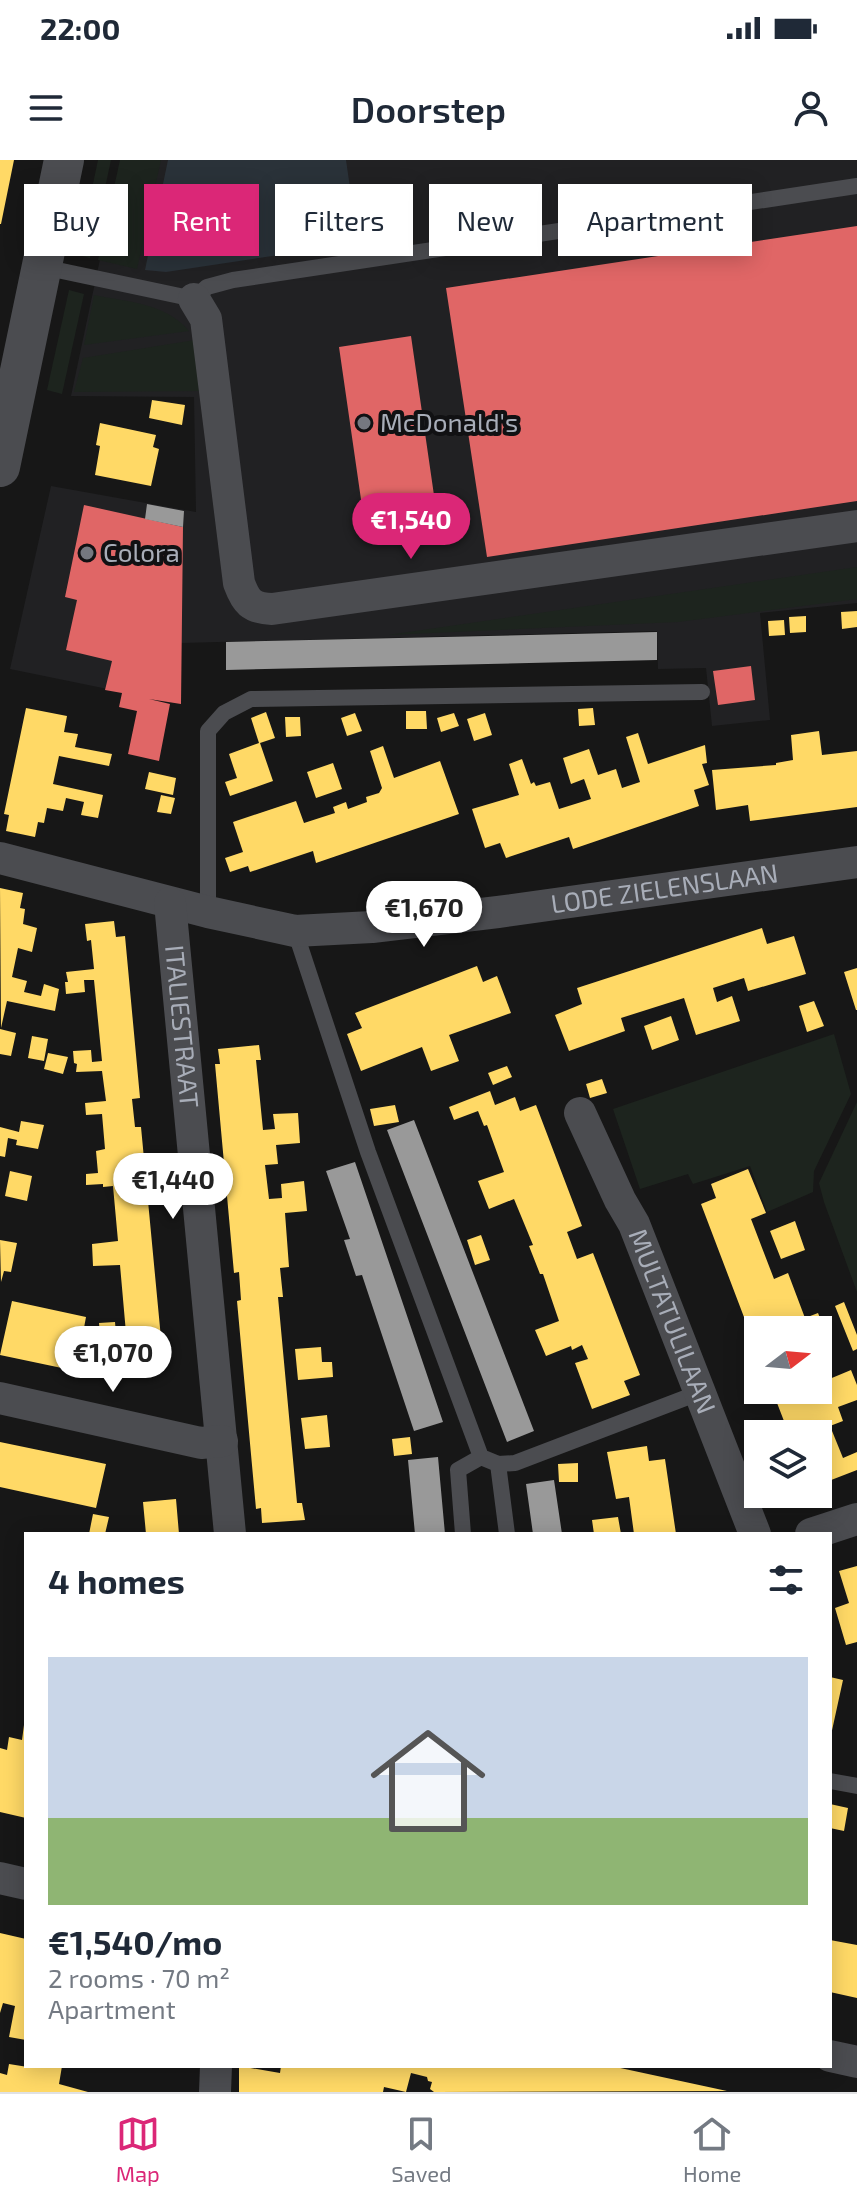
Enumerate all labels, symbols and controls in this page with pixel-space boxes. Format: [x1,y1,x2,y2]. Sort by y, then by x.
text: 22:00 [40,10,120,46]
icon: menu [24,86,68,130]
icon: person [789,86,833,130]
text: Doorstep [351,87,506,130]
chip: Buy [24,184,128,256]
chip: Rent [144,184,259,256]
chip: Filters [275,184,413,256]
chip: New [429,184,542,256]
chip: Apartment [558,184,752,256]
place label: McDonald's [380,406,518,437]
marker: McDonald's [355,414,373,432]
pin: €1,540 [346,493,476,561]
text: €1,540 [370,503,452,534]
place label: Colora [103,536,180,567]
marker: Colora [78,544,96,562]
street label: LODE ZIELENSLAAN [549,856,780,918]
pin: €1,670 [359,881,489,949]
text: €1,670 [384,891,464,922]
street label: ITALIESTRAAT [160,944,206,1109]
pin: €1,440 [108,1153,238,1221]
text: €1,440 [131,1163,215,1194]
street label: MULTATULILAAN [623,1224,723,1418]
north arrow [744,1316,832,1404]
map controls [744,1316,832,1508]
pin: €1,070 [48,1326,178,1394]
text: €1,070 [73,1336,153,1367]
button: layers [744,1420,832,1508]
icon: filters [764,1558,808,1602]
text: 4 homes [48,1560,185,1601]
icon: home [356,1709,500,1853]
text: €1,540/mo [48,1921,222,1962]
text: 2 rooms · 70 m² [48,1962,230,1993]
text: Apartment [48,1993,176,2024]
tab: Map [116,2112,160,2186]
tab: Saved [391,2112,452,2186]
tab: Home [683,2112,741,2186]

